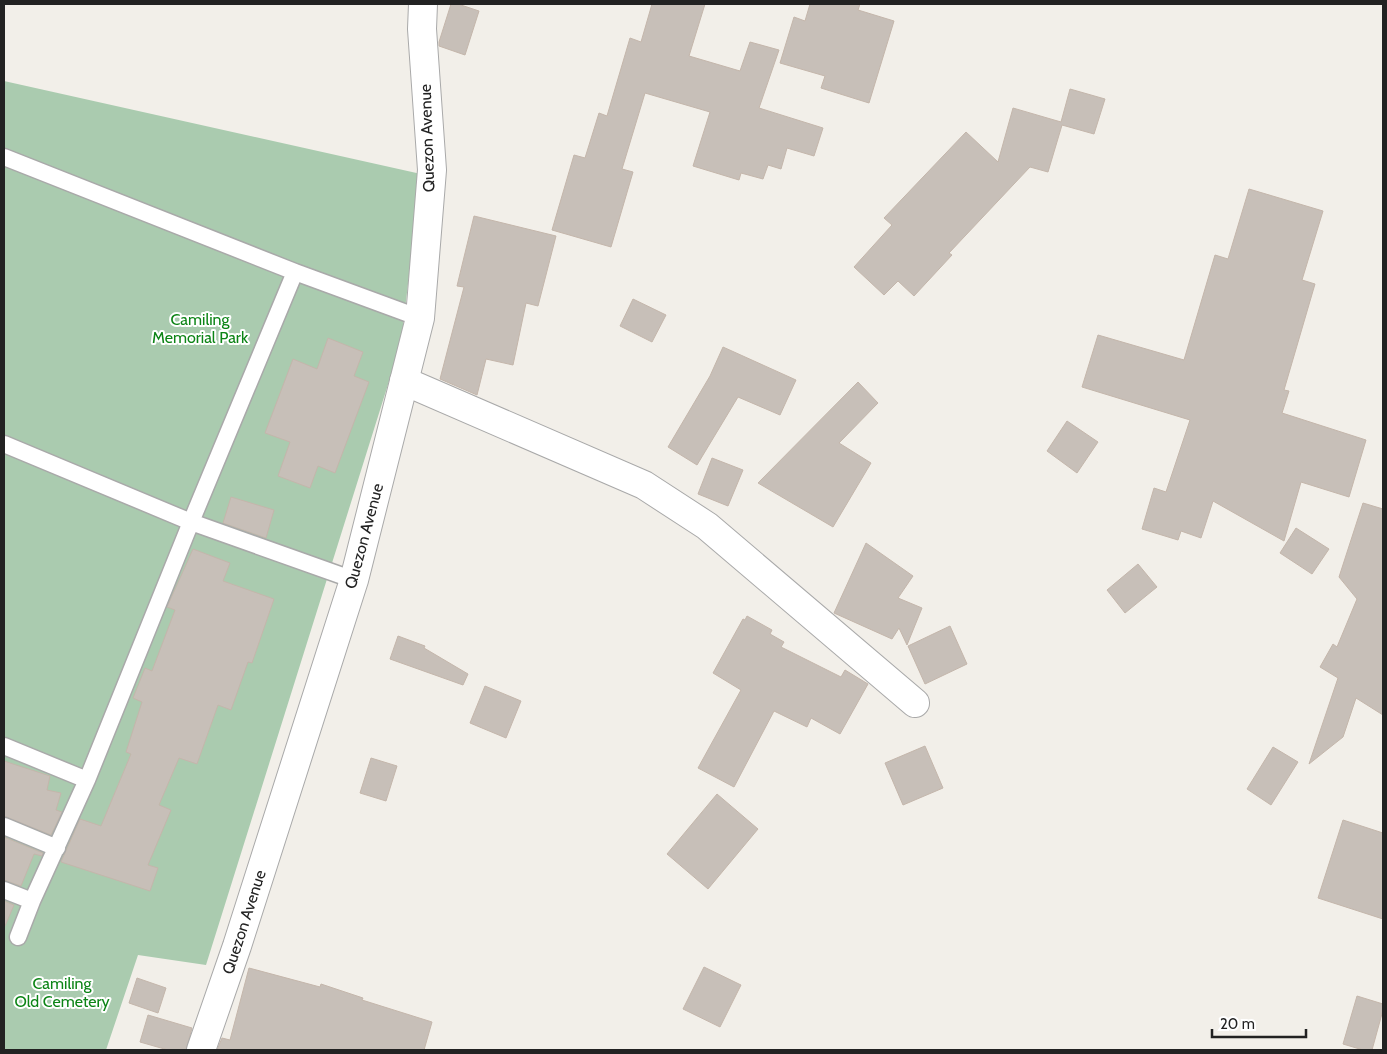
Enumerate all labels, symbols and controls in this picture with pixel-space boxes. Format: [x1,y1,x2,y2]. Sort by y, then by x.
street label: Quezon Avenue [416,84,438,192]
park label: Camiling Memorial Park [152,310,249,347]
street label: Quezon Avenue [341,481,387,591]
street label: Quezon Avenue [218,868,270,976]
park label: Camiling Old Cemetery [14,974,110,1011]
scale bar [1212,1006,1306,1038]
text: 20 m [1220,1015,1255,1033]

